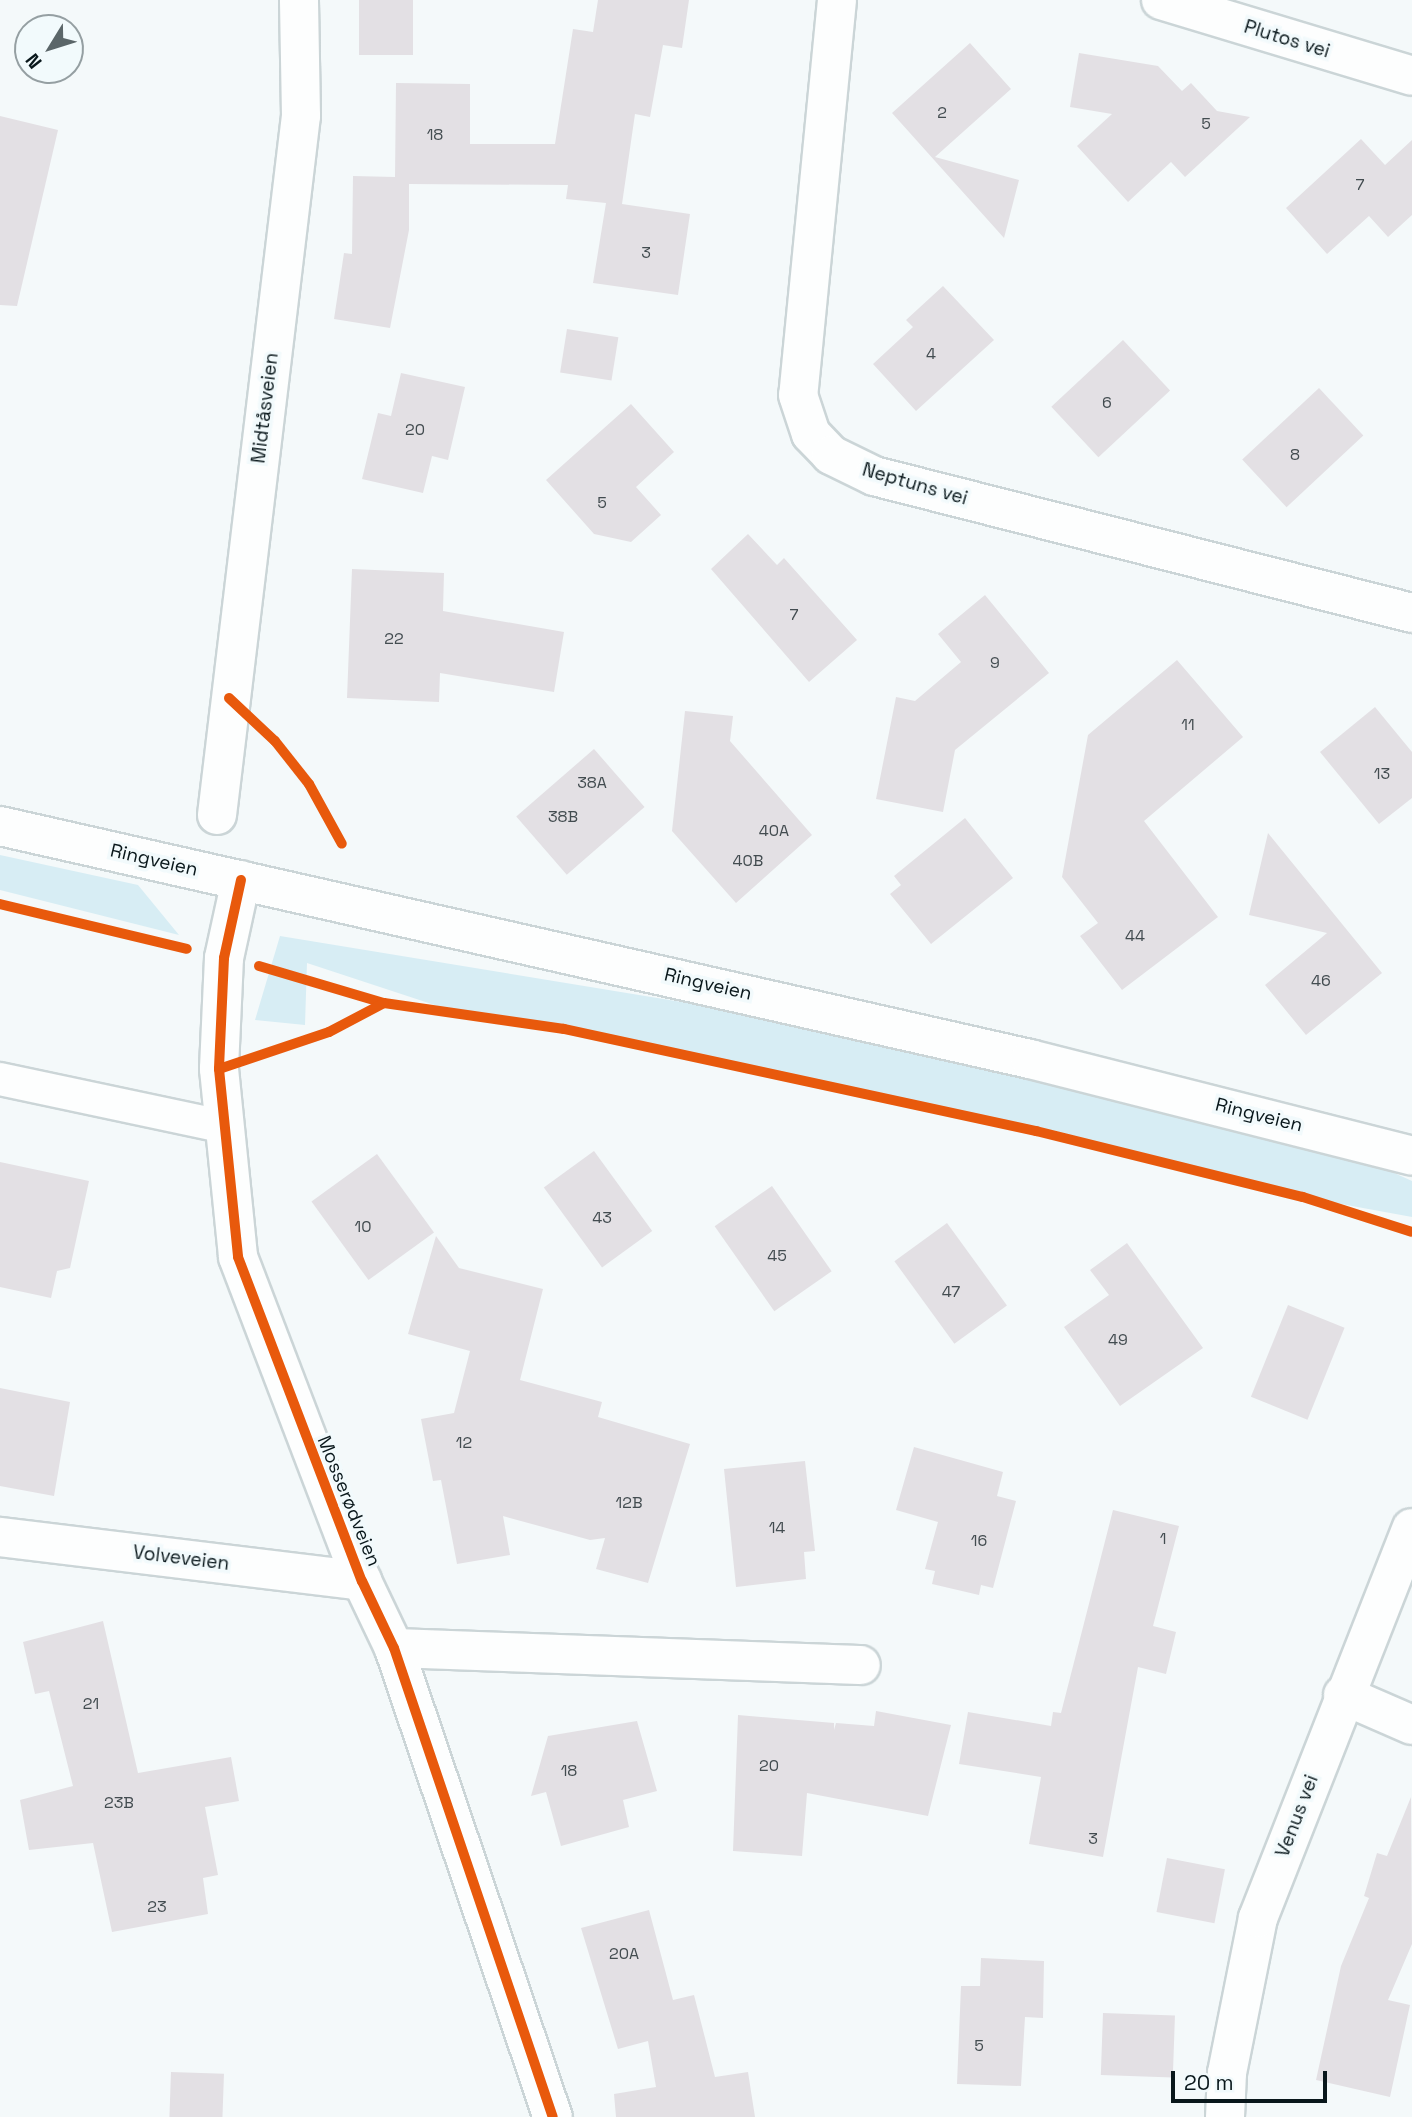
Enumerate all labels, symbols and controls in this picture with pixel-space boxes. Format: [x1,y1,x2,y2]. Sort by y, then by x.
north arrow [14,14,84,84]
street label: Plutos vei [1241,15,1333,63]
text: N [20,48,47,74]
house number: 2 [937,103,947,123]
house number: 5 [1201,114,1211,134]
house number: 18 [427,125,443,145]
house number: 7 [1355,175,1365,195]
house number: 3 [641,243,651,263]
house number: 4 [926,344,936,364]
street label: Midtåsveien [247,351,283,465]
house number: 6 [1102,393,1112,413]
house number: 20 [405,420,425,440]
house number: 8 [1290,445,1300,465]
street label: Neptuns vei [860,458,970,510]
house number: 5 [597,493,607,513]
house number: 7 [789,605,799,625]
house number: 22 [384,629,404,649]
house number: 9 [990,653,1000,673]
house number: 11 [1181,715,1195,735]
house number: 13 [1374,764,1390,784]
house number: 38A [577,773,607,793]
house number: 38B [548,807,578,827]
house number: 40A [759,821,789,841]
street label: Ringveien [108,839,200,881]
house number: 40B [733,851,763,871]
house number: 44 [1125,926,1145,946]
street label: Ringveien [662,963,754,1005]
house number: 46 [1311,971,1331,991]
street label: Ringveien [1213,1093,1305,1137]
house number: 43 [592,1208,612,1228]
house number: 10 [355,1217,371,1237]
house number: 45 [767,1246,787,1266]
house number: 47 [942,1282,960,1302]
house number: 49 [1108,1330,1128,1350]
street label: Mosserødveien [312,1432,386,1570]
house number: 12 [456,1433,472,1453]
house number: 12B [616,1493,642,1513]
house number: 14 [769,1518,785,1538]
house number: 1 [1160,1529,1166,1549]
house number: 16 [971,1531,987,1551]
street label: Volveveien [132,1541,230,1575]
house number: 21 [83,1694,99,1714]
house number: 20 [759,1756,779,1776]
house number: 18 [561,1761,577,1781]
street label: Venus vei [1271,1772,1323,1860]
house number: 23B [104,1793,134,1813]
house number: 3 [1088,1829,1098,1849]
house number: 23 [147,1897,167,1917]
house number: 20A [609,1944,639,1964]
house number: 5 [974,2036,984,2056]
scale bar [1174,2058,1330,2102]
text: 20 m [1184,2069,1234,2096]

